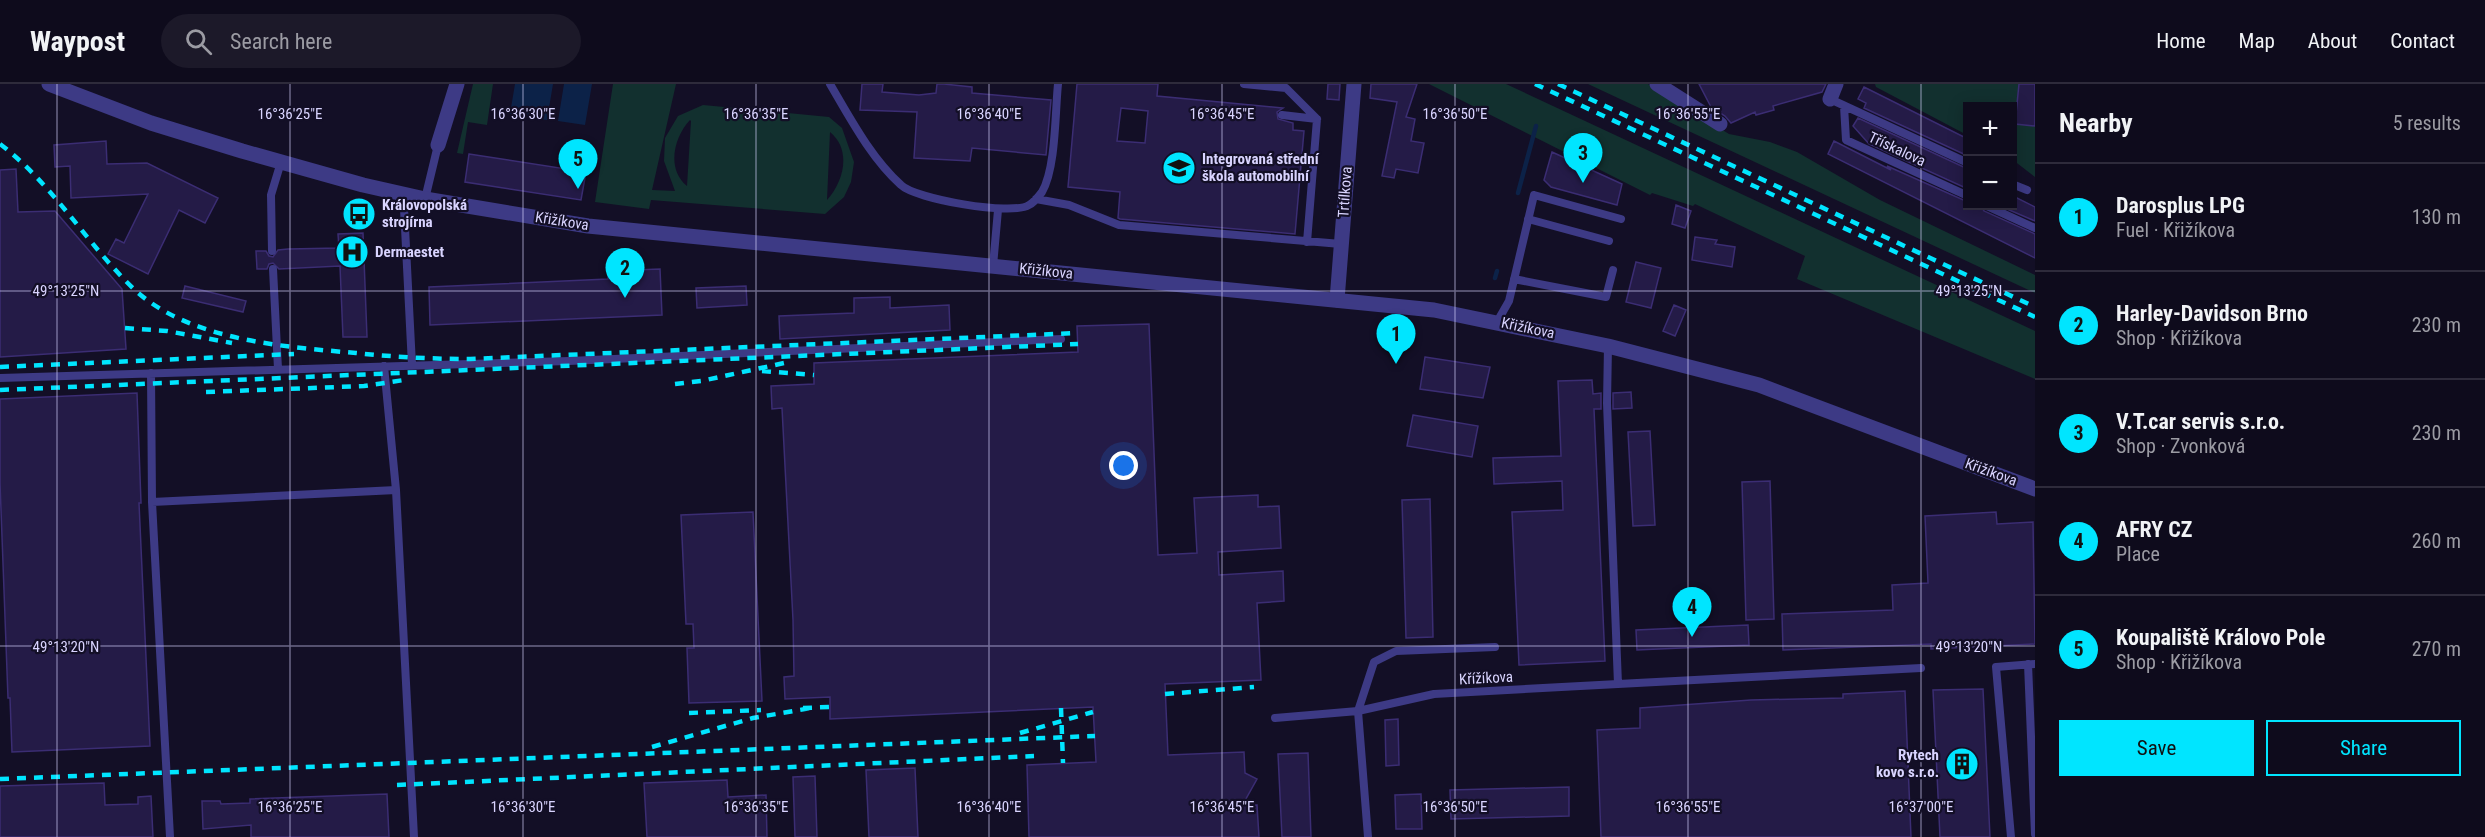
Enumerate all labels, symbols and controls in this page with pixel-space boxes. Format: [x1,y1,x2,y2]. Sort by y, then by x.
search box [161,14,581,68]
text: Waypost [30,25,125,58]
icon: search [182,25,215,58]
text: Search here [230,29,332,54]
text: Home [2156,29,2206,53]
text: Map [2239,29,2275,53]
text: About [2308,29,2357,53]
text: Contact [2390,29,2455,53]
map controls [1963,102,2017,210]
button: + [1963,102,2017,156]
text: 16°36'25"E [258,105,322,123]
text: 16°36'30"E [491,105,555,123]
text: 16°36'35"E [724,105,788,123]
text: 16°36'40"E [957,105,1021,123]
text: 16°36'45"E [1190,105,1254,123]
text: 16°36'50"E [1423,105,1487,123]
text: 16°36'55"E [1656,105,1720,123]
text: Nearby [2059,108,2133,138]
text: 5 results [2393,111,2461,135]
street label: Třískalova [1866,128,1928,170]
pin: 3 [1564,134,1602,183]
pin: 5 [558,140,598,189]
school or university icon: Integrovaná střední škola automobilní [1161,150,1197,186]
place label: Integrovaná střední škola automobilní [1202,150,1320,185]
button: − [1963,156,2017,210]
street label: Trtílkova [1334,166,1356,218]
text: Darosplus LPG [2116,193,2245,218]
bus stop icon: Královopolská strojírna [341,196,377,232]
place label: Královopolská strojírna [382,196,467,231]
text: 1 [2073,205,2084,229]
text: 130 m [2412,205,2461,229]
street label: Křižíkova [534,208,590,234]
text: Fuel · Křižíkova [2116,218,2235,242]
hospital icon: Dermaestet [334,234,370,270]
place label: Dermaestet [375,243,445,261]
pin: 2 [606,248,644,298]
street label: Křižíkova [1018,259,1074,283]
text: 49°13'25"N [33,282,99,300]
text: 49°13'25"N [1936,282,2002,300]
text: Harley-Davidson Brno [2116,301,2308,326]
text: 2 [2073,313,2084,337]
text: 230 m [2412,313,2461,337]
pin: 1 [1376,314,1416,364]
street label: Křižíkova [1500,314,1556,342]
text: Shop · Křižíkova [2116,326,2242,350]
text: V.T.car servis s.r.o. [2116,409,2285,434]
text: 3 [2073,421,2084,445]
text: 230 m [2412,421,2461,445]
text: Shop · Zvonková [2116,434,2245,458]
your location [1109,451,1138,480]
street label: Křižíkova [1963,454,2019,490]
text: AFRY CZ [2116,517,2192,542]
text: 4 [2073,529,2084,553]
text: 260 m [2412,529,2461,553]
text: Place [2116,542,2160,566]
pin: 4 [1672,588,1712,637]
text: Koupaliště Královo Pole [2116,625,2325,650]
text: 5 [2073,637,2084,661]
text: 270 m [2412,637,2461,661]
text: 49°13'20"N [33,638,99,656]
text: 49°13'20"N [1936,638,2002,656]
text: Shop · Křižíkova [2116,650,2242,674]
street label: Křížíkova [1459,668,1513,688]
button: Save [2059,720,2254,776]
button: Share [2266,720,2461,776]
place label: Rytech kovo s.r.o. [1876,746,1939,781]
building icon: Rytech kovo s.r.o. [1944,746,1980,782]
text: 16°36'25"E [258,798,322,816]
text: 16°36'30"E [491,798,555,816]
text: 16°36'35"E [724,798,788,816]
text: 16°36'40"E [957,798,1021,816]
text: 16°36'45"E [1190,798,1254,816]
text: 16°36'50"E [1423,798,1487,816]
text: 16°36'55"E [1656,798,1720,816]
text: 16°37'00"E [1889,798,1953,816]

